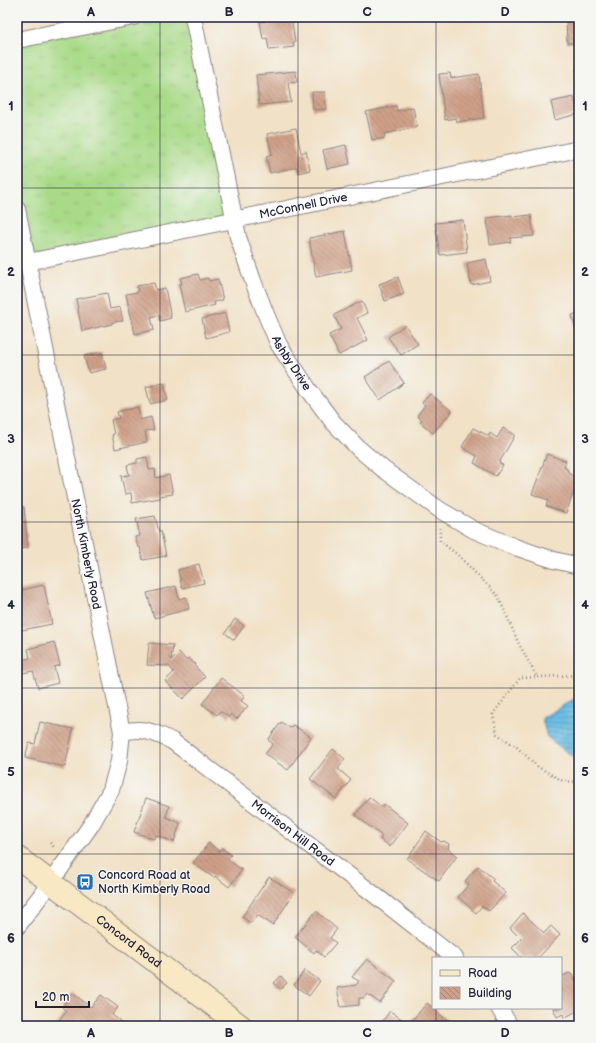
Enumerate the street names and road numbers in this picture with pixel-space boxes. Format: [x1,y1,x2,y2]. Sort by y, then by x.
street label: McConnell Drive [258,190,349,222]
street label: Ashby Drive [268,334,314,394]
street label: North Kimberly Road [67,498,104,611]
street label: Morrison Hill Road [248,797,337,870]
street label: Concord Road [93,912,164,971]

